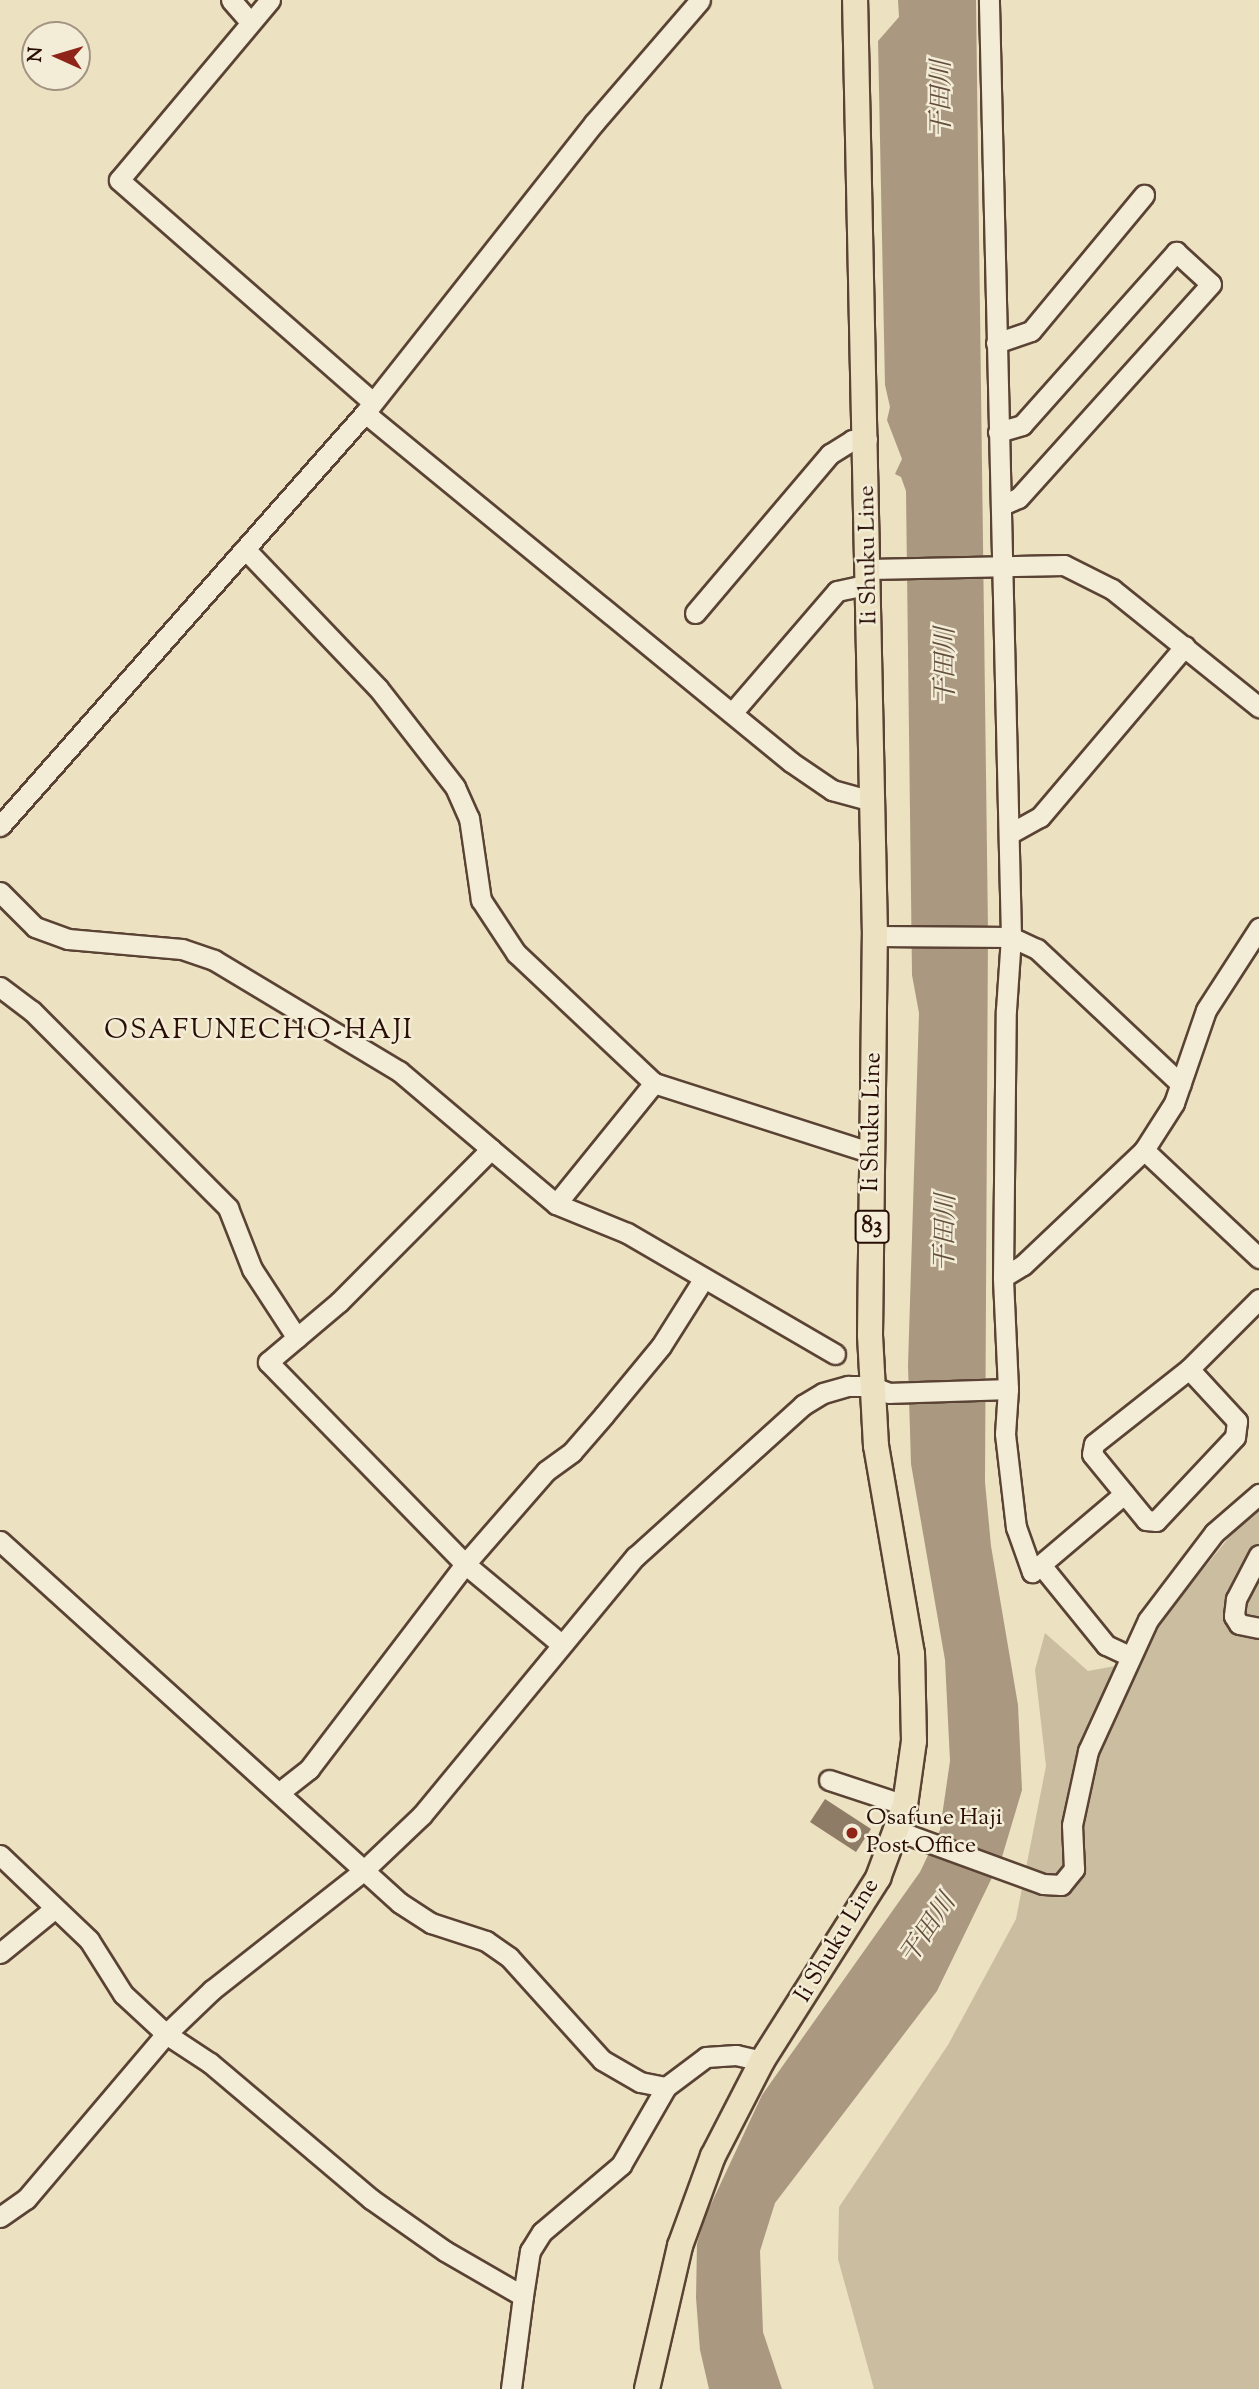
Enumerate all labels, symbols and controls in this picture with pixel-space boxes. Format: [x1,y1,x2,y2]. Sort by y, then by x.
north arrow [21,21,91,91]
text: N [23,46,51,63]
water label: 干田川 [927,60,959,138]
street label: Ii Shuku Line [853,485,885,625]
water label: 干田川 [931,627,963,705]
district label: OSAFUNECHO-HAJI [106,1014,412,1048]
street label: Ii Shuku Line [857,1052,889,1192]
water label: 干田川 [931,1194,963,1272]
road number: 83 [854,1208,890,1246]
place label: Osafune Haji Post Office [866,1805,1003,1861]
marker: Osafune Haji Post Office [844,1825,860,1841]
street label: Ii Shuku Line [790,1874,886,2008]
water label: 干田川 [894,1889,964,1971]

